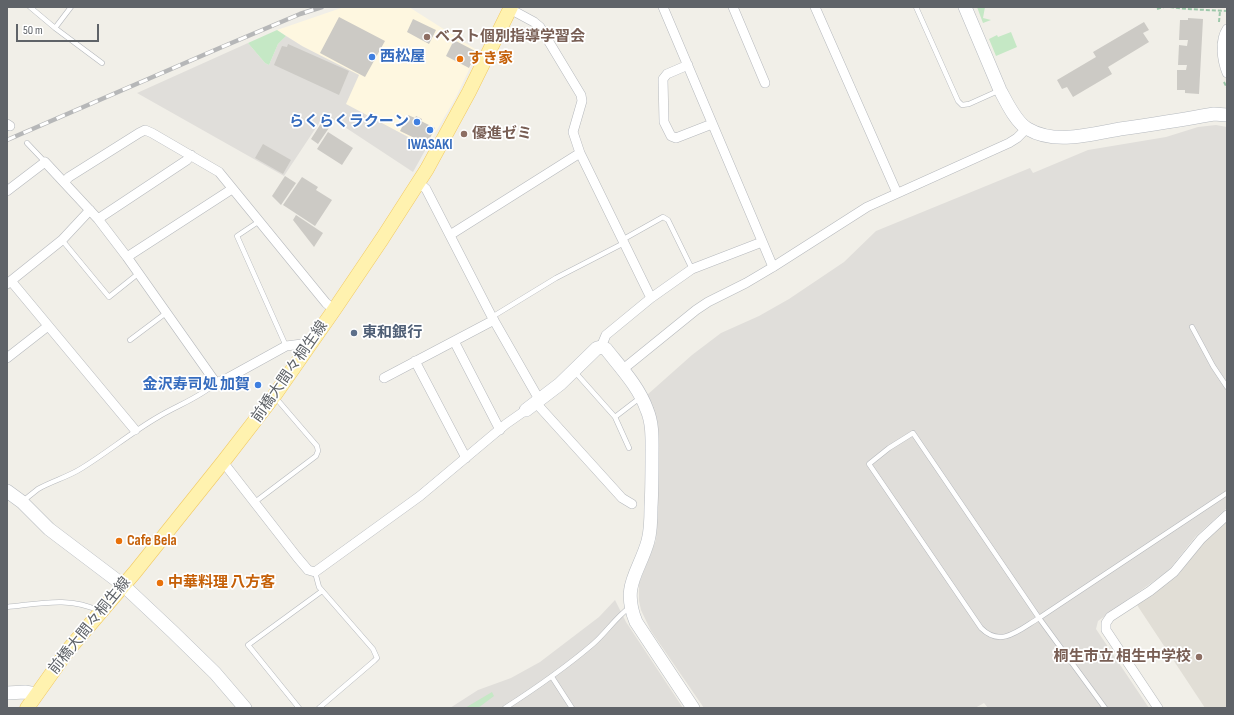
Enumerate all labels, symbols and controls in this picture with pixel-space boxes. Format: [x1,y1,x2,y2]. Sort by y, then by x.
scale bar [18,16,101,42]
text: 50 m [23,23,43,38]
place label: ベスト個別指導学習会 [435,28,585,46]
marker: ベスト個別指導学習会 [422,32,432,42]
place label: 西松屋 [380,48,425,66]
place label: すき家 [468,50,513,68]
marker: 西松屋 [367,52,377,62]
marker: すき家 [455,54,465,64]
place label: らくらくラクーン [289,113,409,131]
marker: らくらくラクーン [412,117,422,127]
marker: IWASAKI [425,125,435,135]
place label: 優進ゼミ [472,125,532,143]
marker: 優進ゼミ [459,129,469,139]
place label: IWASAKI [407,136,453,154]
street label: 前橋大間々桐生線 [248,318,332,426]
place label: 東和銀行 [362,324,422,342]
marker: 東和銀行 [349,328,359,338]
place label: 金沢寿司処 加賀 [143,376,250,394]
marker: 金沢寿司処 加賀 [253,380,263,390]
place label: Cafe Bela [127,532,177,550]
marker: Cafe Bela [114,536,124,546]
street label: 前橋大間々桐生線 [45,574,135,678]
place label: 中華料理 八方客 [168,574,275,592]
marker: 中華料理 八方客 [155,578,165,588]
place label: 桐生市立 相生中学校 [1054,648,1191,666]
marker: 桐生市立 相生中学校 [1194,652,1204,662]

